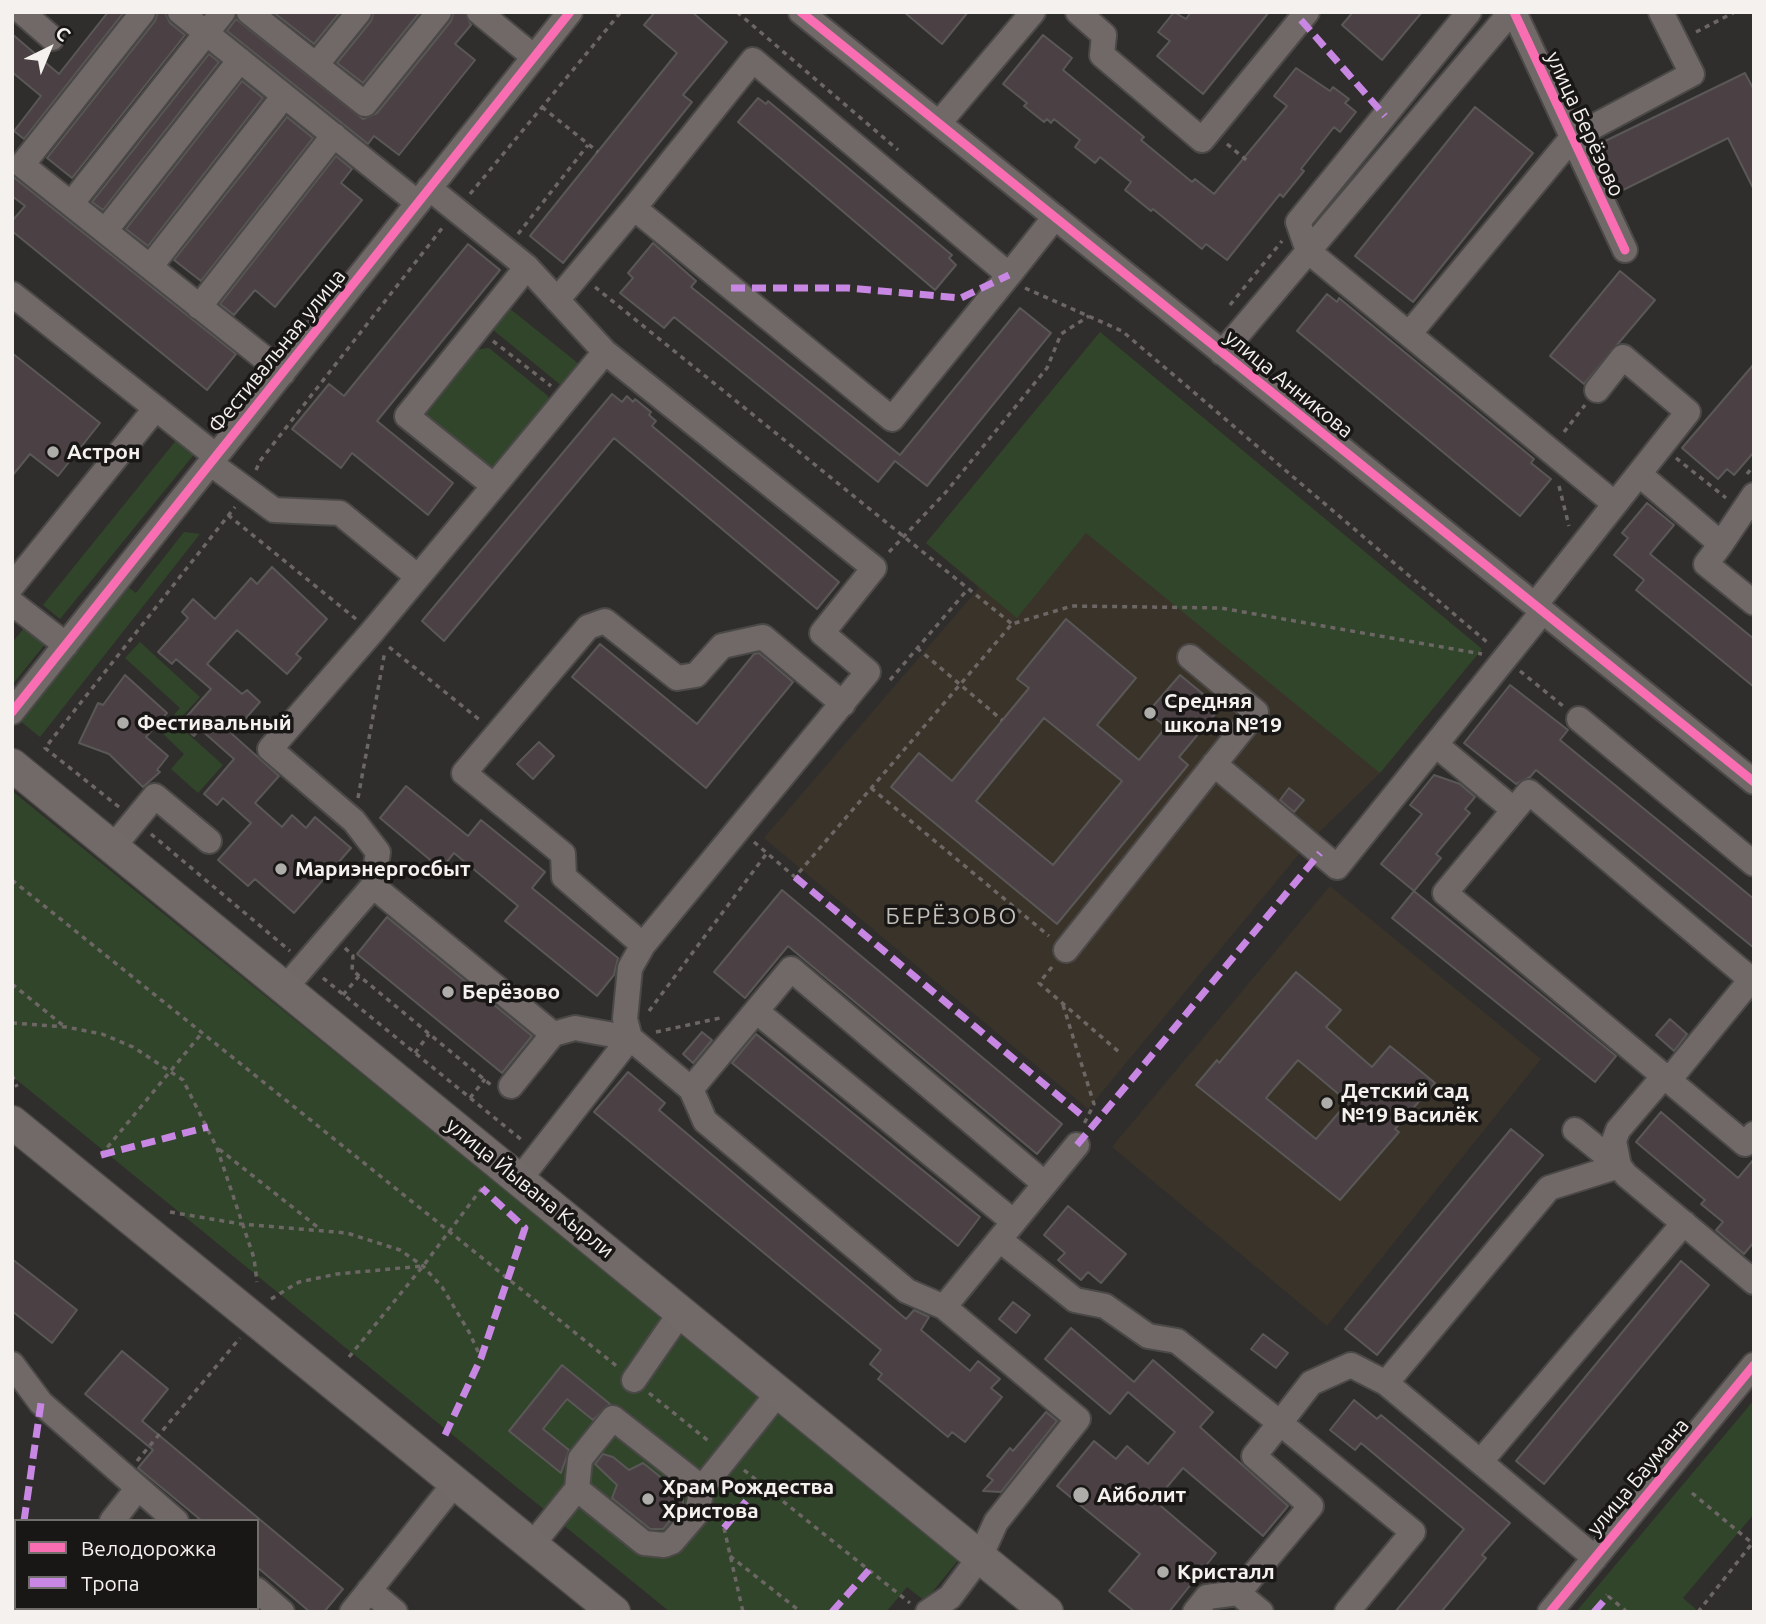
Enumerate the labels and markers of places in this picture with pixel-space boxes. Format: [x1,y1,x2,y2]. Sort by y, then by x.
place label: Астрон [67,439,140,465]
marker: Астрон [45,444,61,460]
place label: Средняя школа №19 [1164,688,1282,738]
marker: Средняя школа №19 [1142,705,1158,721]
place label: Фестивальный [137,710,292,736]
marker: Фестивальный [115,715,131,731]
place label: Мариэнергосбыт [295,856,471,882]
marker: Мариэнергосбыт [273,861,289,877]
place label: Берёзово [462,979,560,1005]
marker: Берёзово [440,984,456,1000]
place label: Детский сад №19 Василёк [1341,1078,1479,1128]
marker: Детский сад №19 Василёк [1319,1095,1335,1111]
place label: Храм Рождества Христова [662,1474,834,1524]
place label: Айболит [1097,1482,1186,1508]
marker: Айболит [1071,1485,1091,1505]
marker: Храм Рождества Христова [640,1491,656,1507]
place label: Кристалл [1177,1559,1275,1585]
marker: Кристалл [1155,1564,1171,1580]

